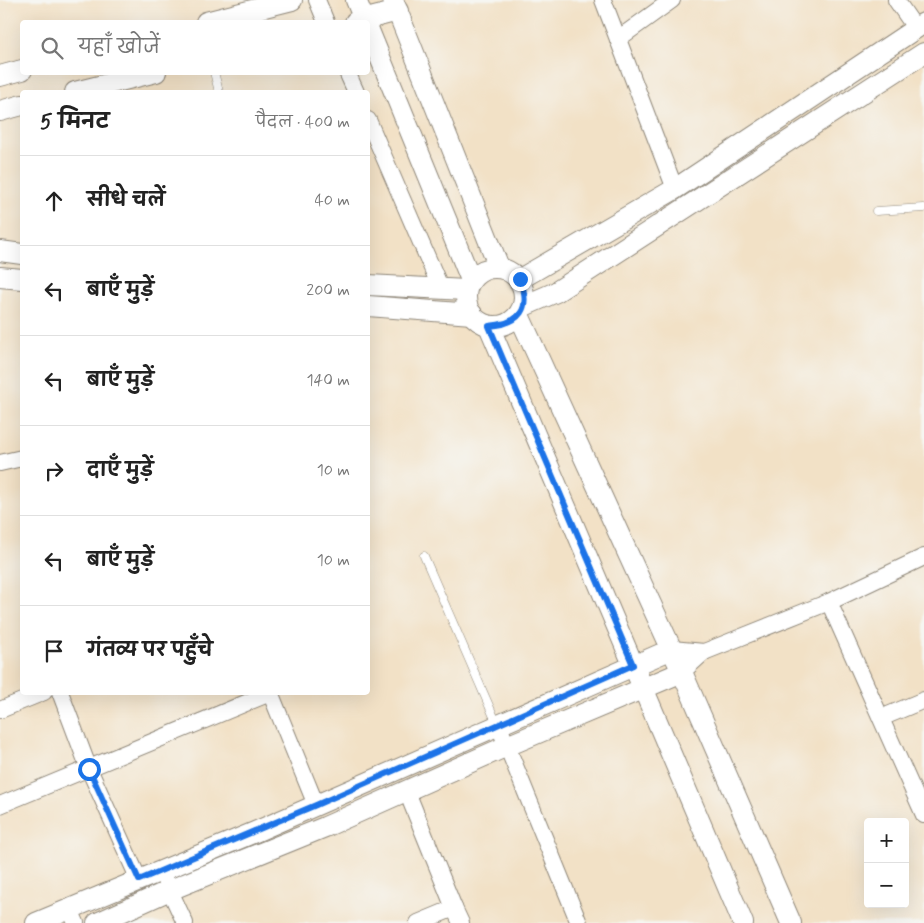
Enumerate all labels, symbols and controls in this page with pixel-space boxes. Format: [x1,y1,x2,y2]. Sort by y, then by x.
search box [20,20,370,75]
icon: search [38,34,66,62]
text: यहाँ खोजें [78,35,160,60]
text: 5 मिनट [40,108,109,136]
text: पैदल · 400 m [256,112,350,133]
icon: ahead [40,187,68,215]
text: सीधे चलें [87,188,165,213]
text: 40 m [314,190,350,211]
route end [509,268,532,291]
icon: left [40,277,68,305]
text: बाएँ मुड़ें [87,278,154,303]
text: 200 m [306,280,350,301]
icon: left [40,367,68,395]
text: बाएँ मुड़ें [87,368,154,393]
text: 140 m [306,370,350,391]
icon: right [40,457,68,485]
text: दाएँ मुड़ें [87,458,153,483]
text: 10 m [317,460,350,481]
icon: left [40,547,68,575]
text: बाएँ मुड़ें [87,548,154,573]
text: 10 m [317,550,350,571]
icon: arrive [40,637,68,665]
text: गंतव्य पर पहुँचे [87,638,213,663]
route start [78,758,101,781]
map controls [864,818,909,908]
button: + [864,818,909,863]
button: − [864,863,909,908]

